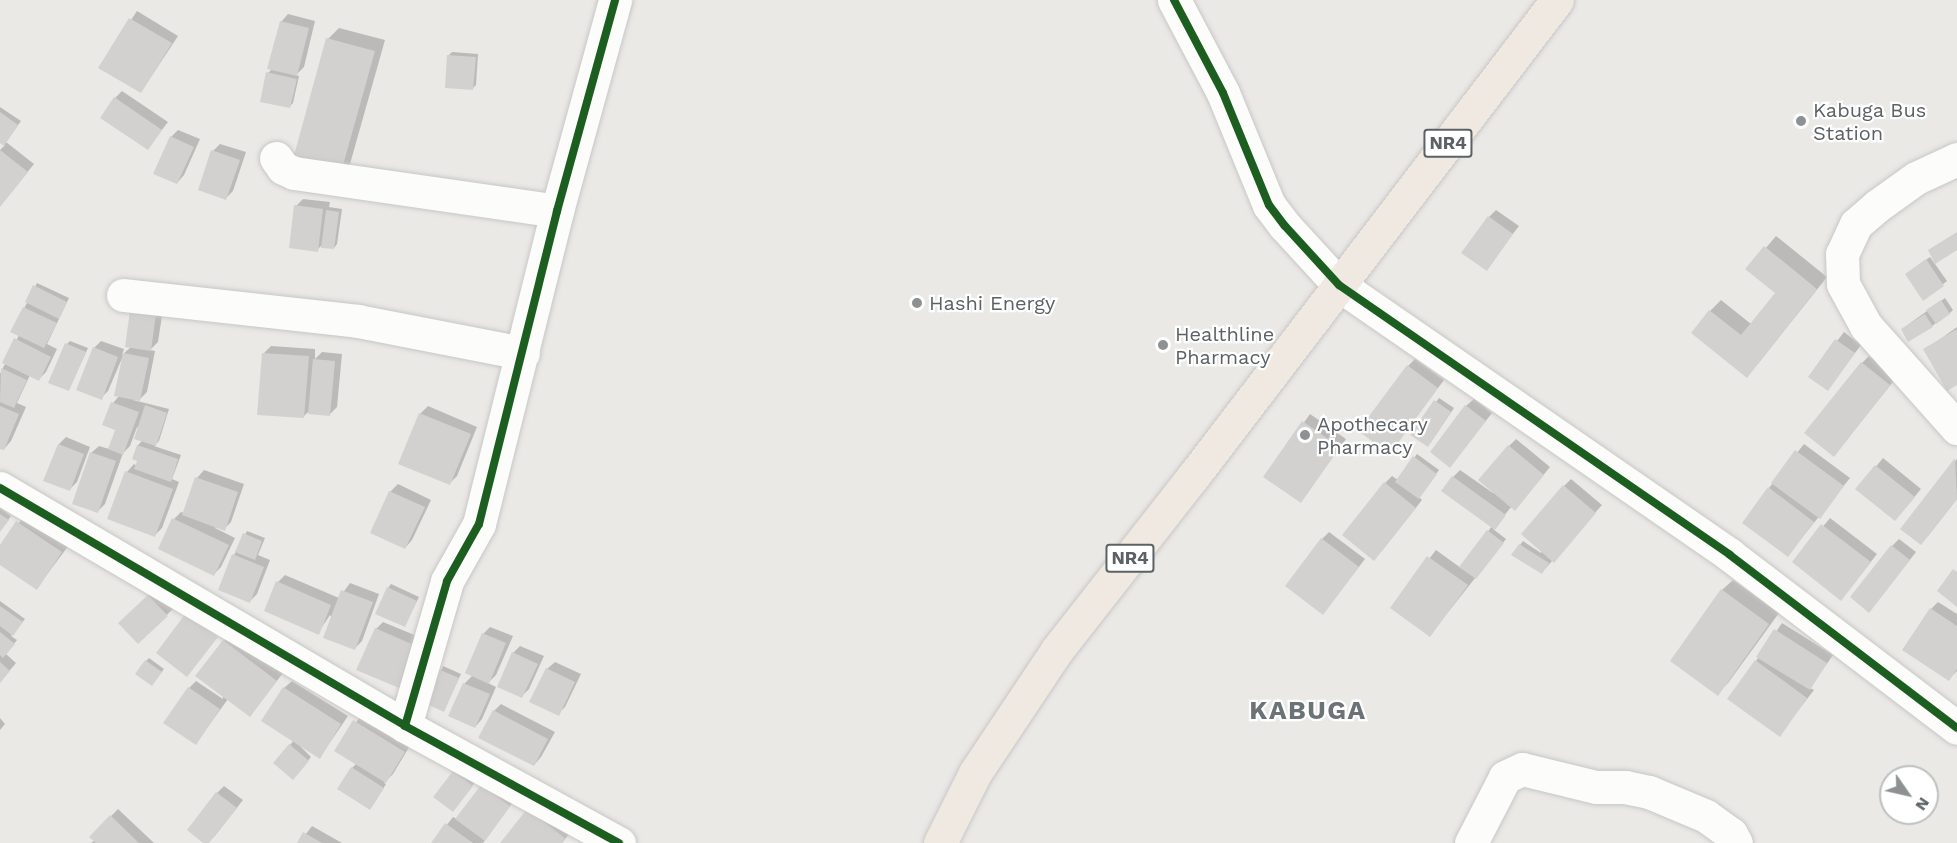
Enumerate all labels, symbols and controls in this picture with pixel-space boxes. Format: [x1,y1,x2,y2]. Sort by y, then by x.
place label: Kabuga Bus Station [1813,98,1927,145]
marker: Kabuga Bus Station [1794,114,1808,128]
road number: NR4 [1422,128,1474,158]
place label: Hashi Energy [929,291,1055,315]
marker: Hashi Energy [910,296,924,310]
place label: Healthline Pharmacy [1175,322,1274,369]
marker: Healthline Pharmacy [1156,338,1170,352]
place label: Apothecary Pharmacy [1317,412,1428,459]
marker: Apothecary Pharmacy [1298,428,1312,442]
road number: NR4 [1104,543,1156,573]
district label: KABUGA [1249,695,1367,727]
north arrow [1879,765,1939,825]
text: N [1911,794,1934,814]

